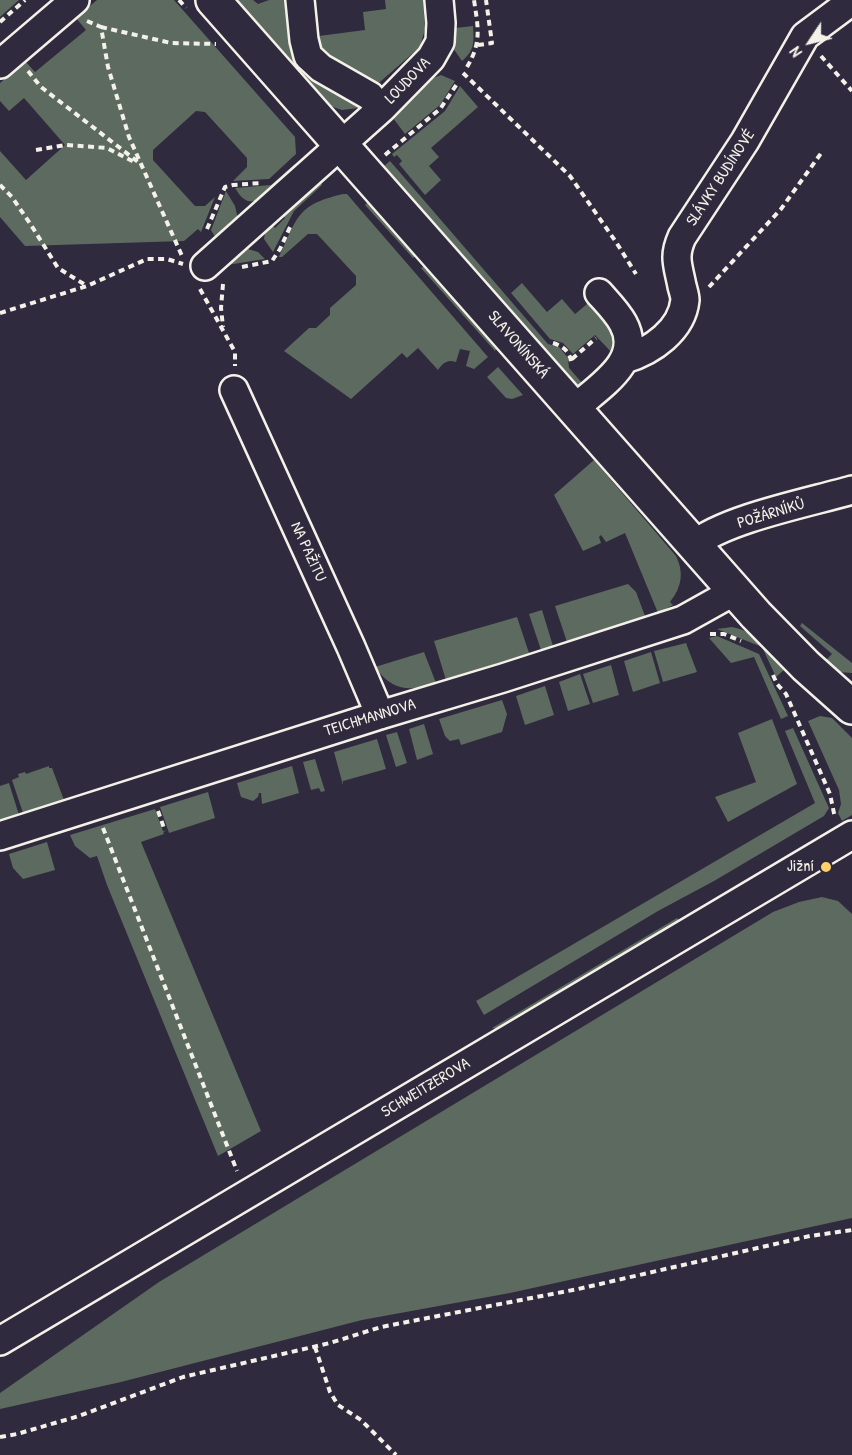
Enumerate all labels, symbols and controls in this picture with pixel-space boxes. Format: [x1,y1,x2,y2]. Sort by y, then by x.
north arrow [780,12,840,72]
text: N [784,43,807,62]
street label: LOUDOVA [381,54,435,108]
street label: SLÁVKY BUDÍNOVÉ [683,126,759,230]
street label: SLAVONÍNSKÁ [483,307,553,383]
street label: POŽÁRNÍKŮ [735,495,807,533]
street label: NA PAŽITU [286,519,330,585]
street label: TEICHMANNOVA [322,695,418,741]
place label: Jižní [787,857,814,877]
marker: Jižní [819,860,833,874]
street label: SCHWEITZEROVA [378,1054,474,1122]

